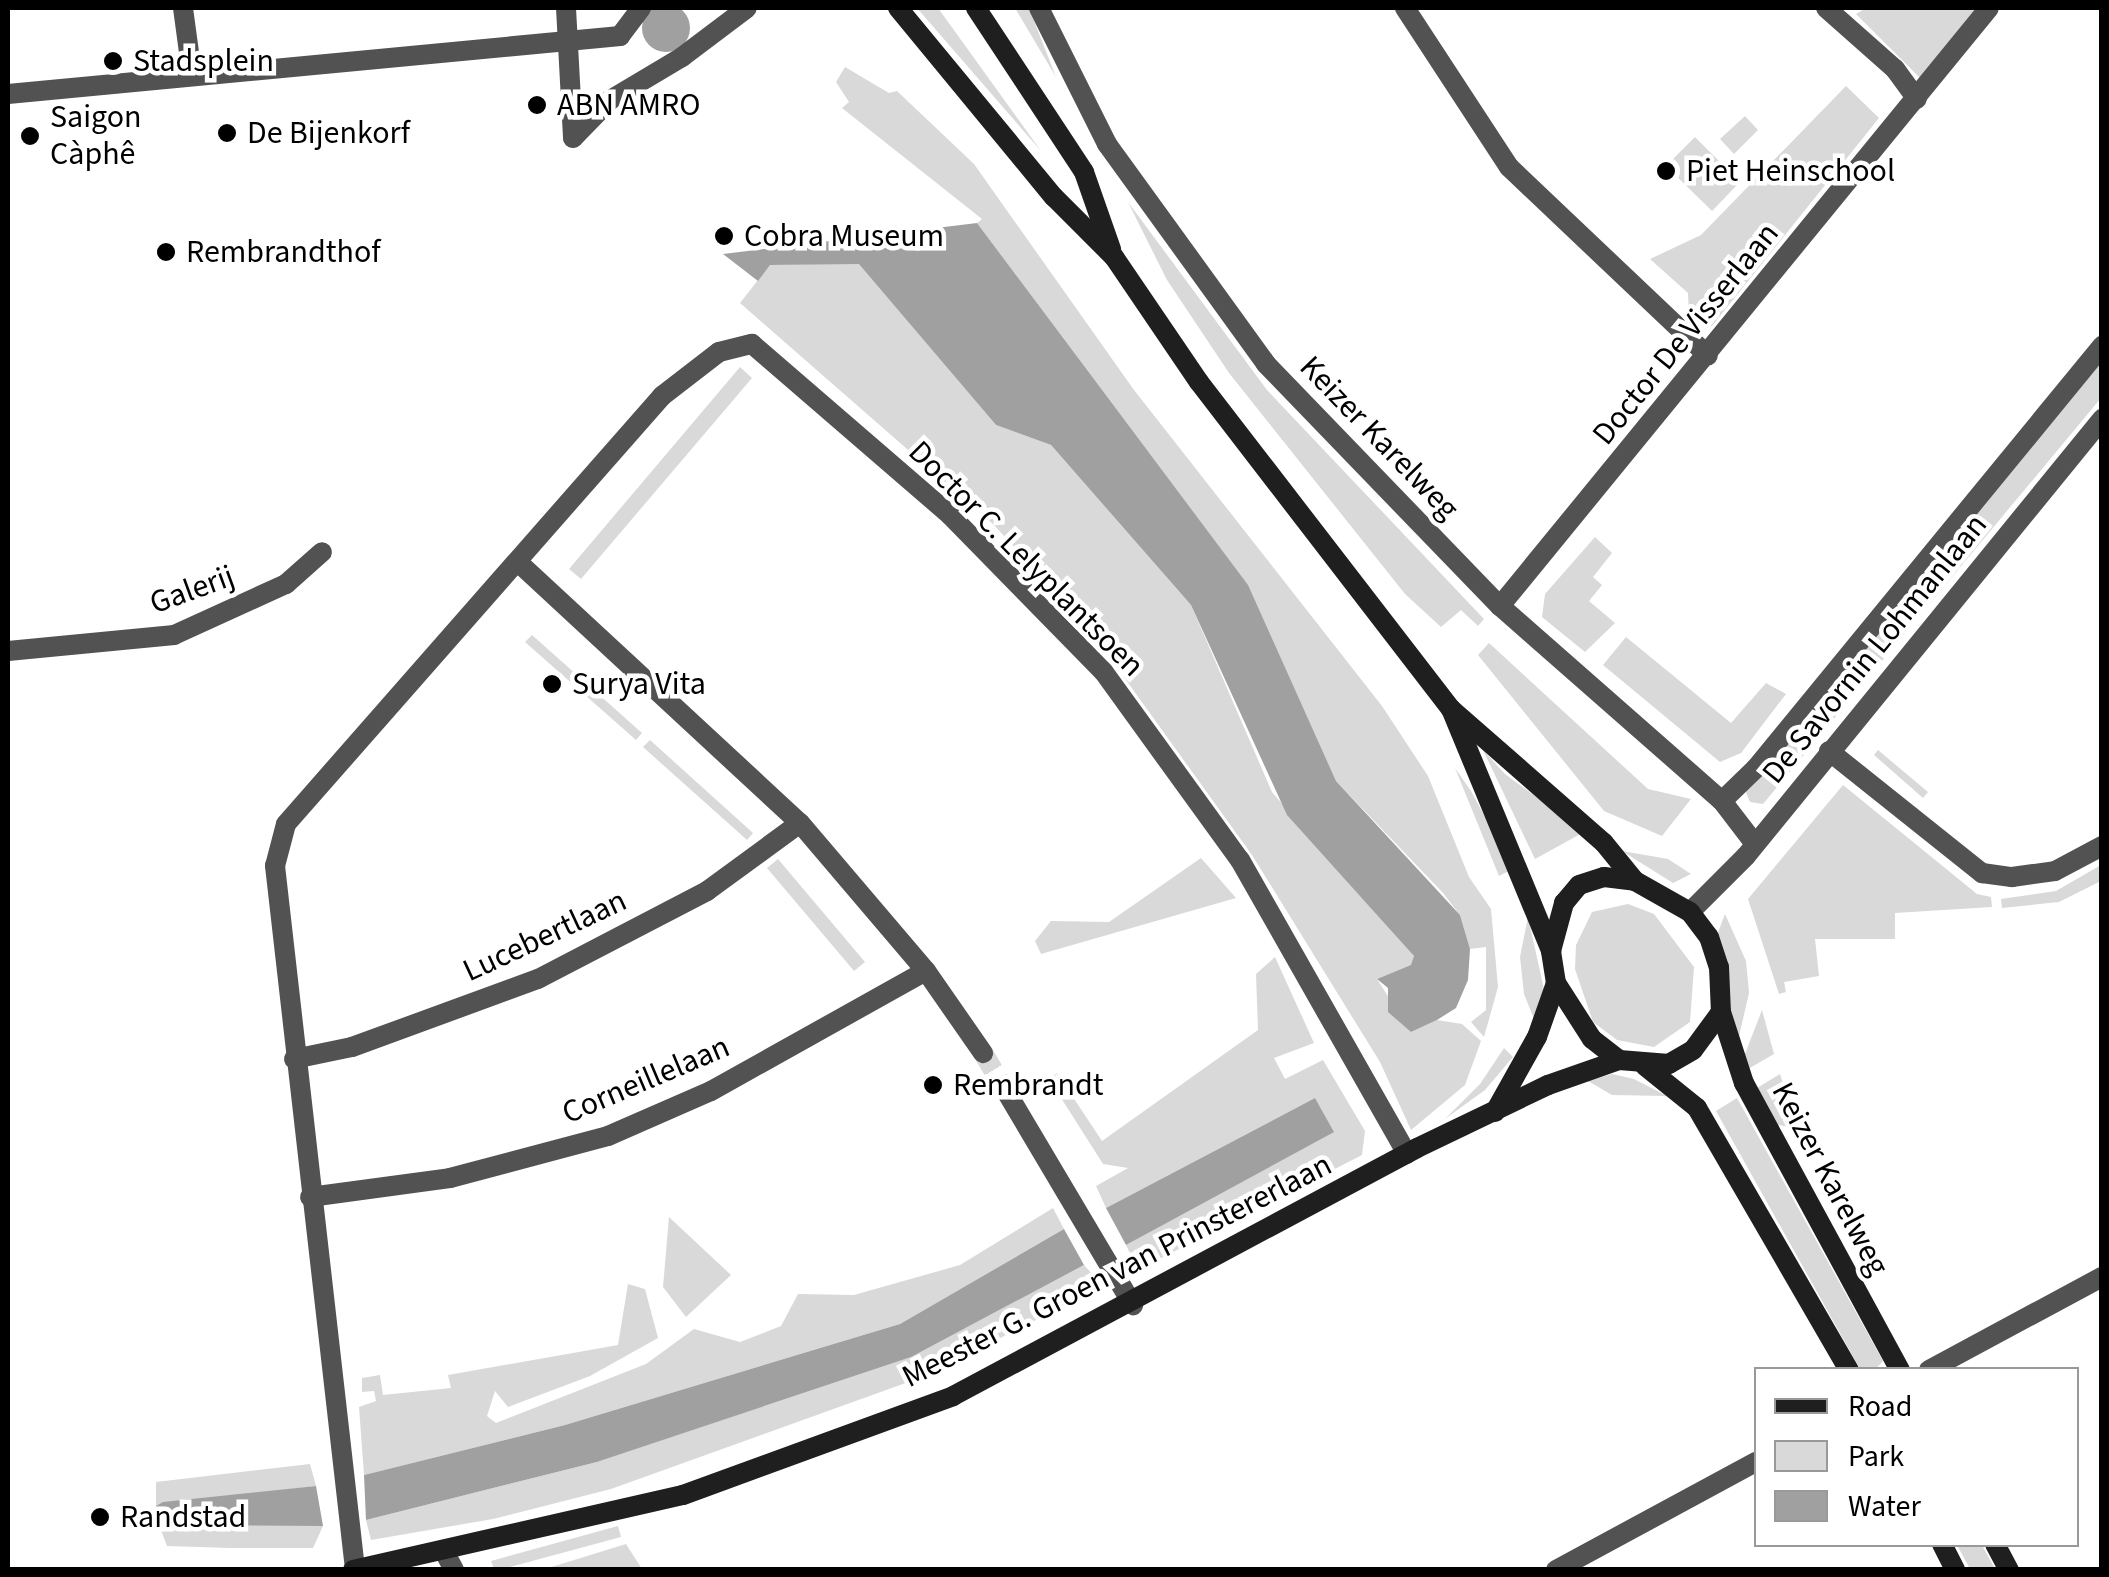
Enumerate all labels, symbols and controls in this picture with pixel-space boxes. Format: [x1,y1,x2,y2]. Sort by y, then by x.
place label: Stadsplein [133,42,274,80]
marker: Stadsplein [102,50,124,72]
place label: ABN AMRO [557,86,700,124]
marker: ABN AMRO [526,94,548,116]
place label: Saigon Càphê [50,99,142,174]
place label: De Bijenkorf [247,114,410,152]
marker: De Bijenkorf [216,122,238,144]
marker: Saigon Càphê [19,125,41,147]
place label: Piet Heinschool [1686,152,1895,190]
marker: Piet Heinschool [1655,160,1677,182]
street label: Doctor De Visserlaan [1585,215,1787,453]
place label: Cobra Museum [744,217,944,255]
marker: Cobra Museum [713,225,735,247]
place label: Rembrandthof [186,233,381,271]
marker: Rembrandthof [155,241,177,263]
street label: Keizer Karelweg [1291,348,1467,528]
street label: Doctor C. Lelyplantsoen [900,433,1152,685]
street label: De Savornin Lohmanlaan [1754,506,1996,792]
street label: Galerij [145,557,239,623]
place label: Surya Vita [572,665,706,703]
marker: Surya Vita [541,673,563,695]
street label: Lucebertlaan [457,881,633,991]
street label: Corneillelaan [557,1028,735,1132]
place label: Rembrandt [953,1066,1104,1104]
marker: Rembrandt [922,1074,944,1096]
street label: Keizer Karelweg [1763,1076,1897,1282]
street label: Meester G. Groen van Prinstererlaan [896,1146,1338,1396]
legend [1754,1367,2079,1547]
text: Road [1848,1385,1912,1428]
text: Park [1848,1435,1904,1478]
text: Water [1848,1485,1921,1528]
place label: Randstad [120,1498,246,1536]
marker: Randstad [89,1506,111,1528]

